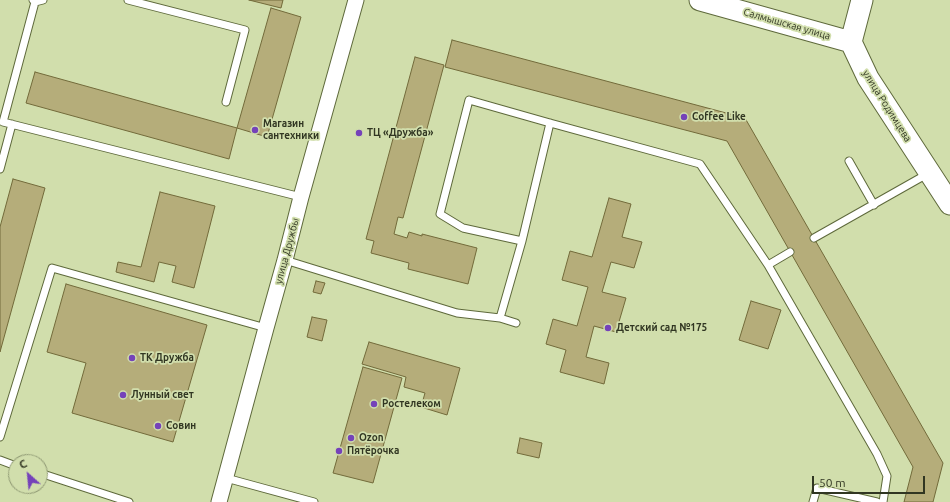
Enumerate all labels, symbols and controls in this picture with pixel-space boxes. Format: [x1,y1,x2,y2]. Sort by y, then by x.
street label: Салмышская улица [742,6,832,42]
street label: улица Родимцева [860,68,914,144]
place label: Coffee Like [692,111,746,123]
marker: Coffee Like [679,112,689,122]
place label: Магазин сантехники [263,118,319,142]
marker: Магазин сантехники [250,125,260,135]
place label: ТЦ «Дружба» [367,127,433,139]
marker: ТЦ «Дружба» [354,128,364,138]
street label: улица Дружбы [272,217,302,285]
place label: Детский сад №175 [616,322,707,334]
marker: Детский сад №175 [603,323,613,333]
place label: ТК Дружба [140,352,194,364]
marker: ТК Дружба [127,353,137,363]
place label: Лунный свет [131,389,194,401]
marker: Лунный свет [118,390,128,400]
place label: Ростелеком [382,398,441,410]
marker: Ростелеком [369,399,379,409]
place label: Совин [166,420,196,432]
marker: Совин [153,421,163,431]
place label: Ozon [359,432,384,444]
marker: Ozon [346,433,356,443]
place label: Пятёрочка [347,445,399,457]
marker: Пятёрочка [334,446,344,456]
north arrow [8,454,48,494]
text: С [17,457,29,471]
scale bar [814,468,927,494]
text: 50 m [819,476,846,489]

